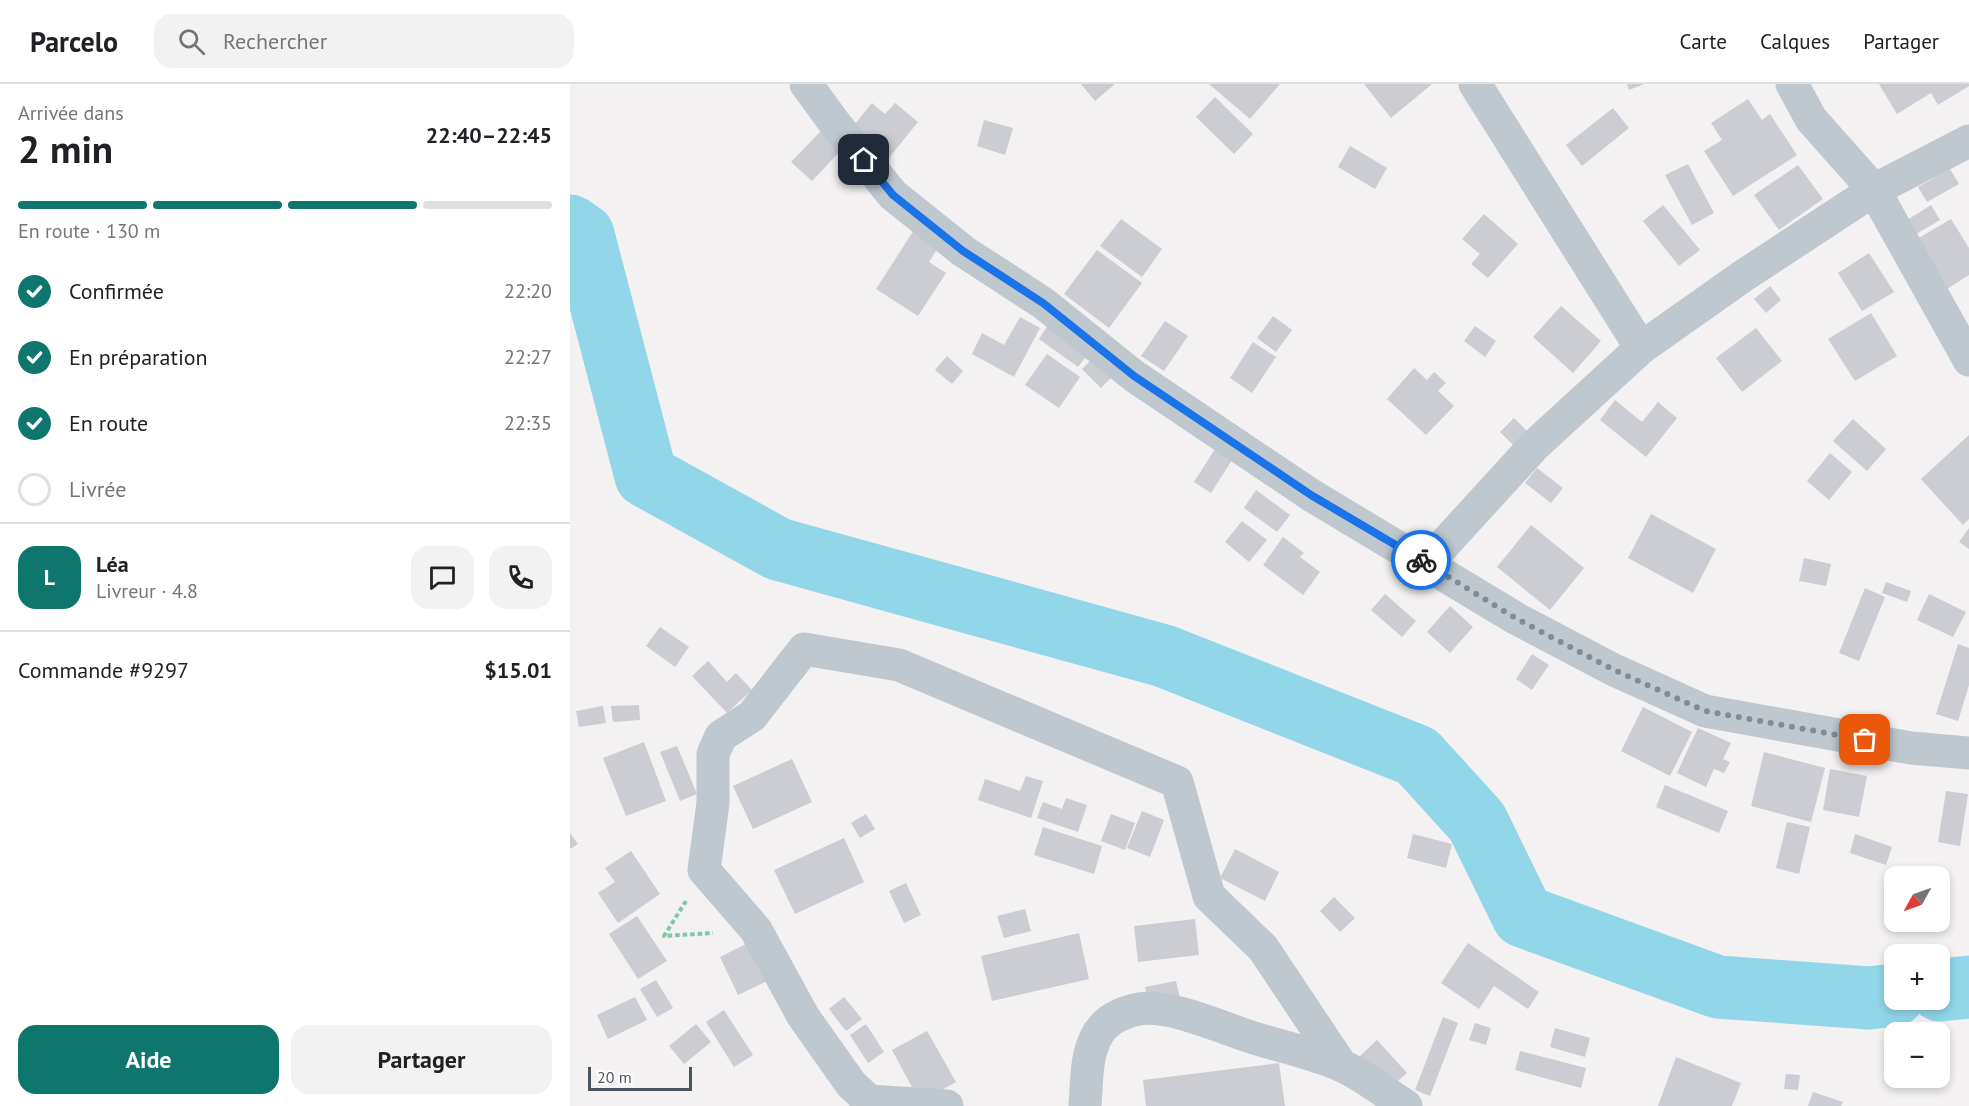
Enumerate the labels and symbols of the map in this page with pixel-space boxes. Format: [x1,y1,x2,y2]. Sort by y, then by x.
pin [838,134,889,185]
courier [1391,530,1451,590]
pin [1839,714,1890,765]
north arrow [1884,866,1950,932]
scale bar [588,1064,692,1092]

